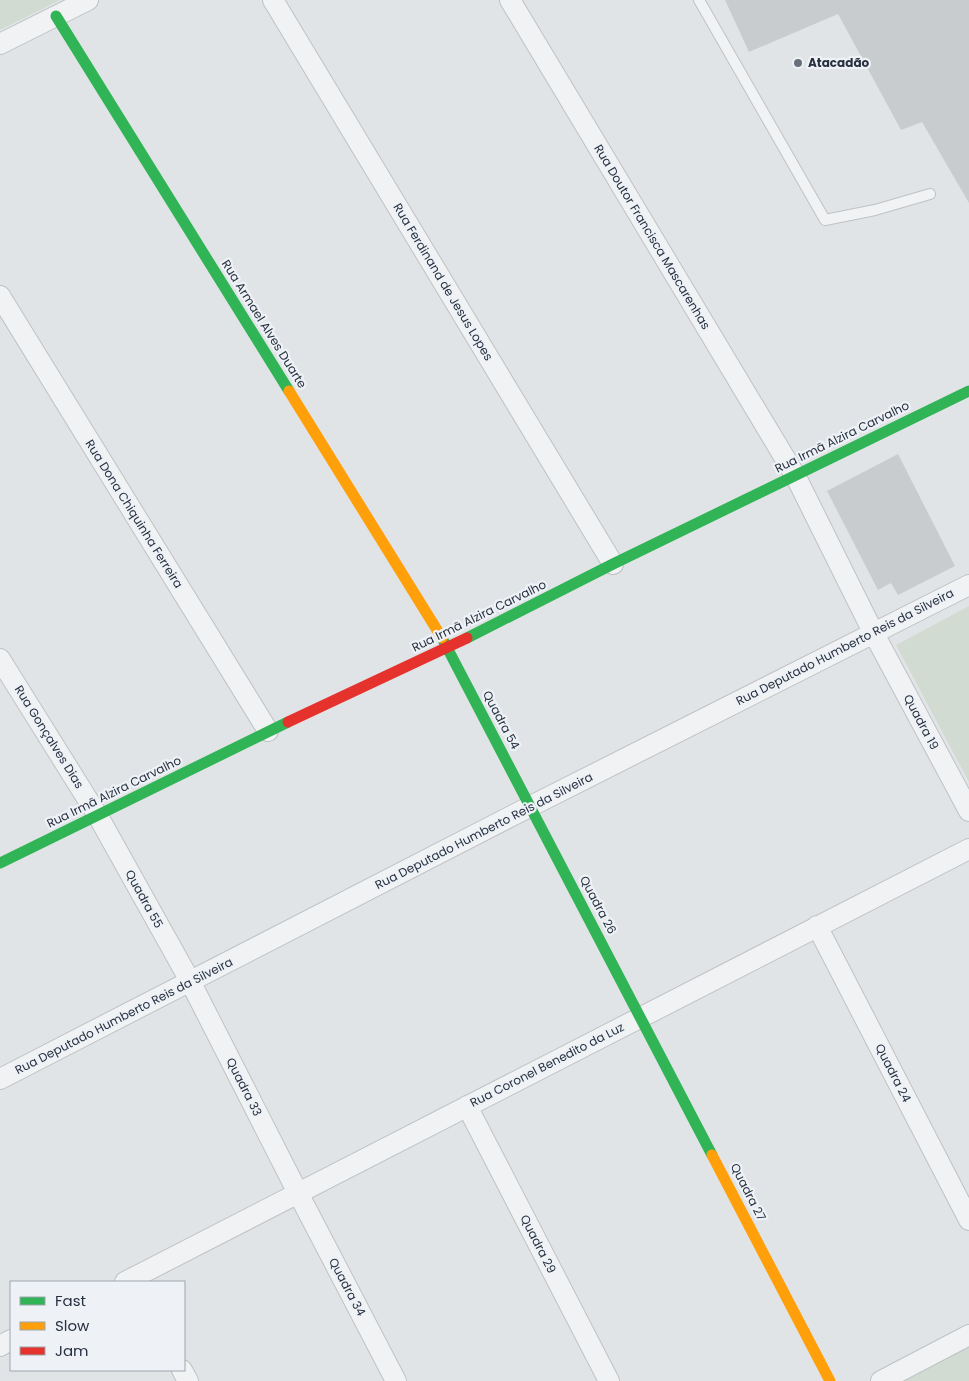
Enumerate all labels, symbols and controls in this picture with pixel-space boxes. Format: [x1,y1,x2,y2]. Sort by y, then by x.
place label: Atacadão [808,54,870,71]
marker: Atacadão [792,57,804,69]
street label: Rua Doutor Francisca Mascarenhas [590,141,715,332]
street label: Rua Ferdinand de Jesus Lopes [390,200,497,364]
street label: Rua Armael Alves Duarte [218,256,311,391]
street label: Rua Irmã Alzira Carvalho [772,396,912,477]
street label: Rua Dona Chiquinha Ferreira [82,436,187,591]
street label: Rua Irmã Alzira Carvalho [409,575,549,656]
street label: Rua Deputado Humberto Reis da Silveira [733,584,957,709]
street label: Rua Gonçalves Dias [11,682,88,792]
street label: Quadra 54 [479,687,524,753]
street label: Quadra 19 [900,691,943,752]
street label: Rua Irmã Alzira Carvalho [44,751,184,832]
street label: Rua Deputado Humberto Reis da Silveira [372,768,596,893]
street label: Quadra 55 [121,867,167,931]
street label: Quadra 26 [576,873,621,937]
street label: Rua Deputado Humberto Reis da Silveira [12,953,236,1078]
street label: Rua Coronel Benedito da Luz [467,1018,627,1111]
street label: Quadra 24 [871,1041,916,1105]
street label: Quadra 33 [223,1055,266,1119]
street label: Quadra 27 [727,1160,770,1224]
street label: Quadra 29 [516,1212,560,1276]
street label: Quadra 34 [325,1255,370,1319]
legend [10,1281,185,1371]
text: Fast [55,1290,86,1311]
text: Slow [55,1315,90,1336]
text: Jam [55,1340,89,1361]

